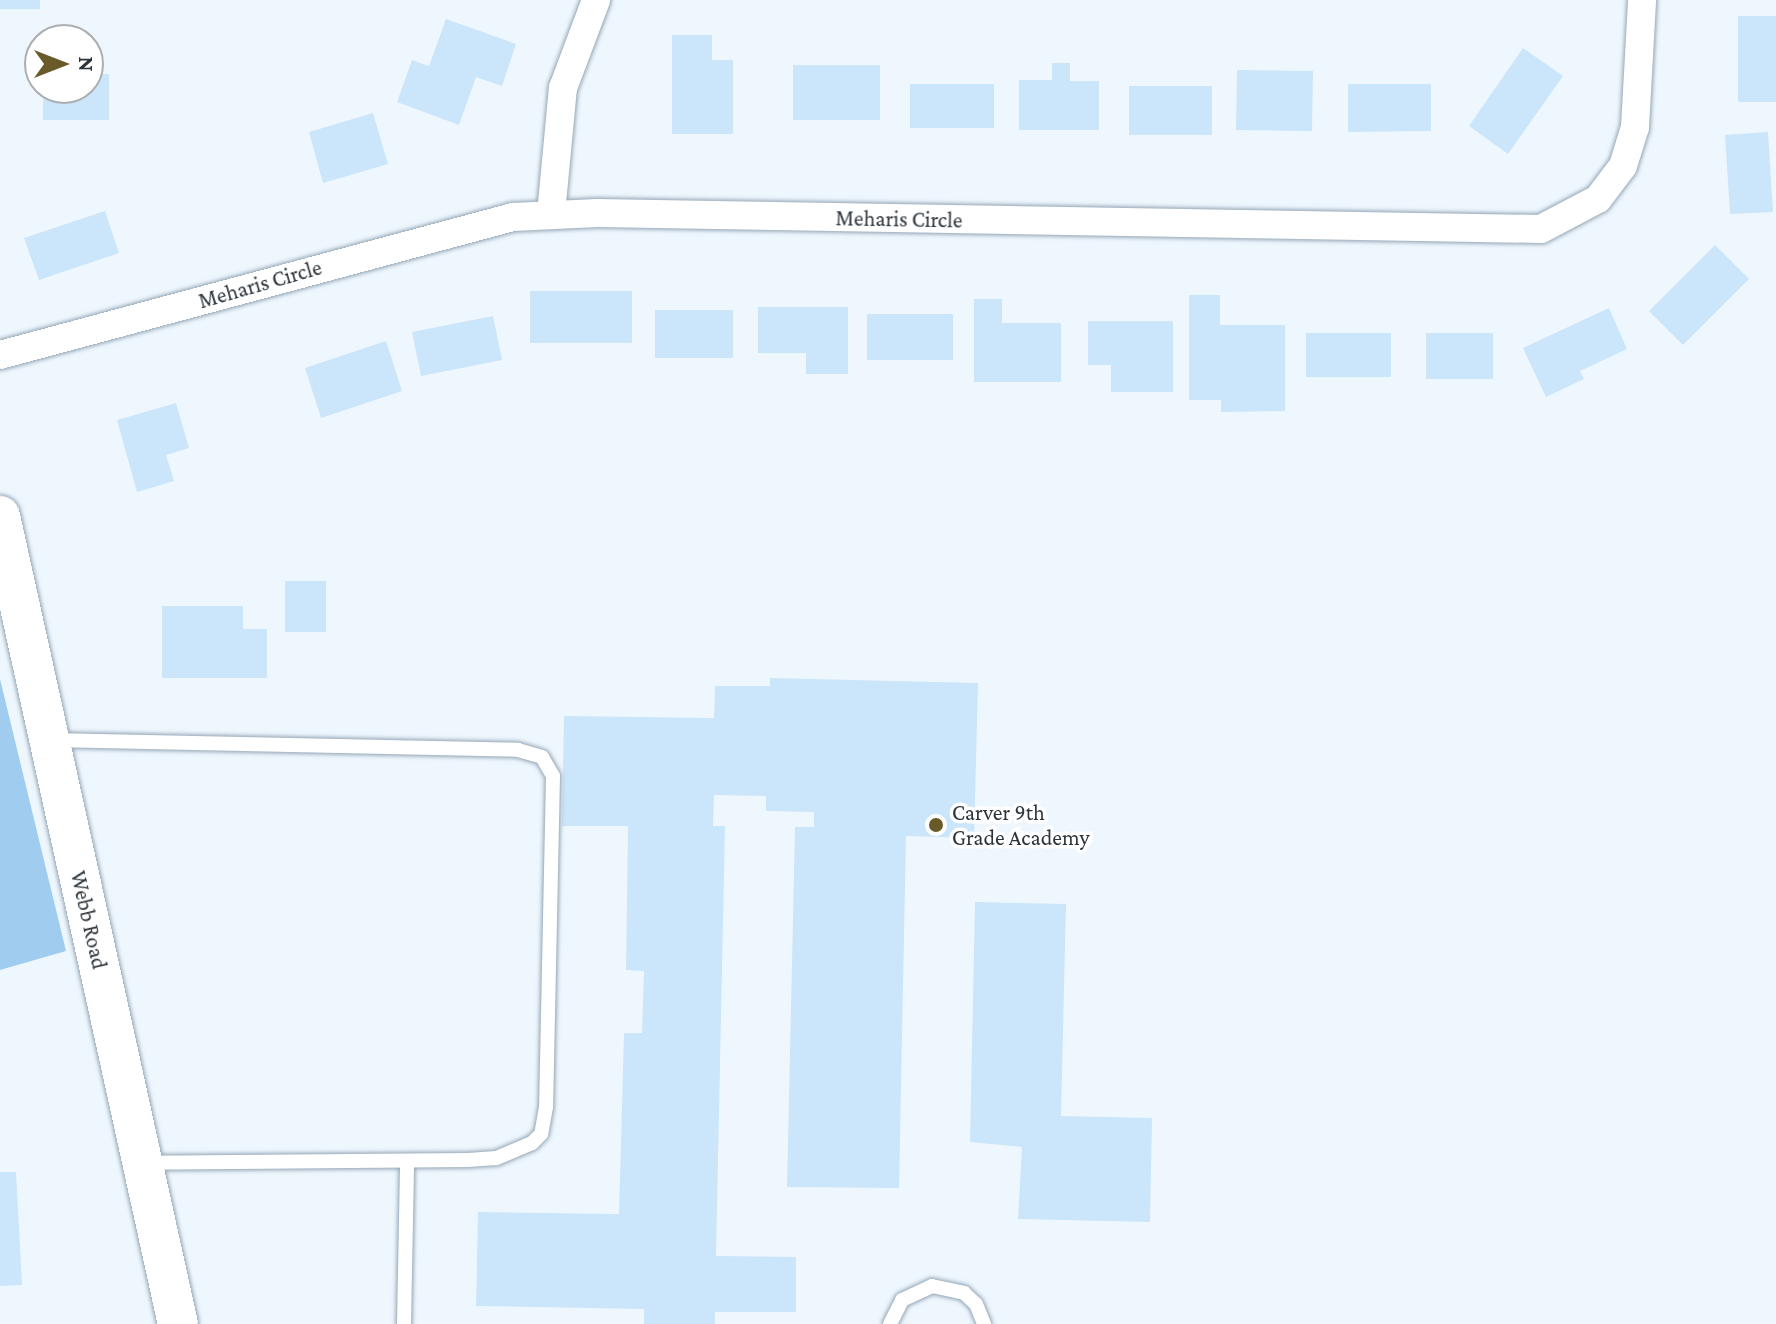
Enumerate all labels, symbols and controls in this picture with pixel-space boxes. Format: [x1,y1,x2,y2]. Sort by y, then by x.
north arrow [24,24,104,104]
text: N [74,57,99,72]
street label: Meharis Circle [835,205,963,233]
street label: Meharis Circle [195,254,325,314]
place label: Carver 9th Grade Academy [952,799,1090,850]
marker: Carver 9th Grade Academy [927,816,945,834]
street label: Webb Road [65,868,113,972]

